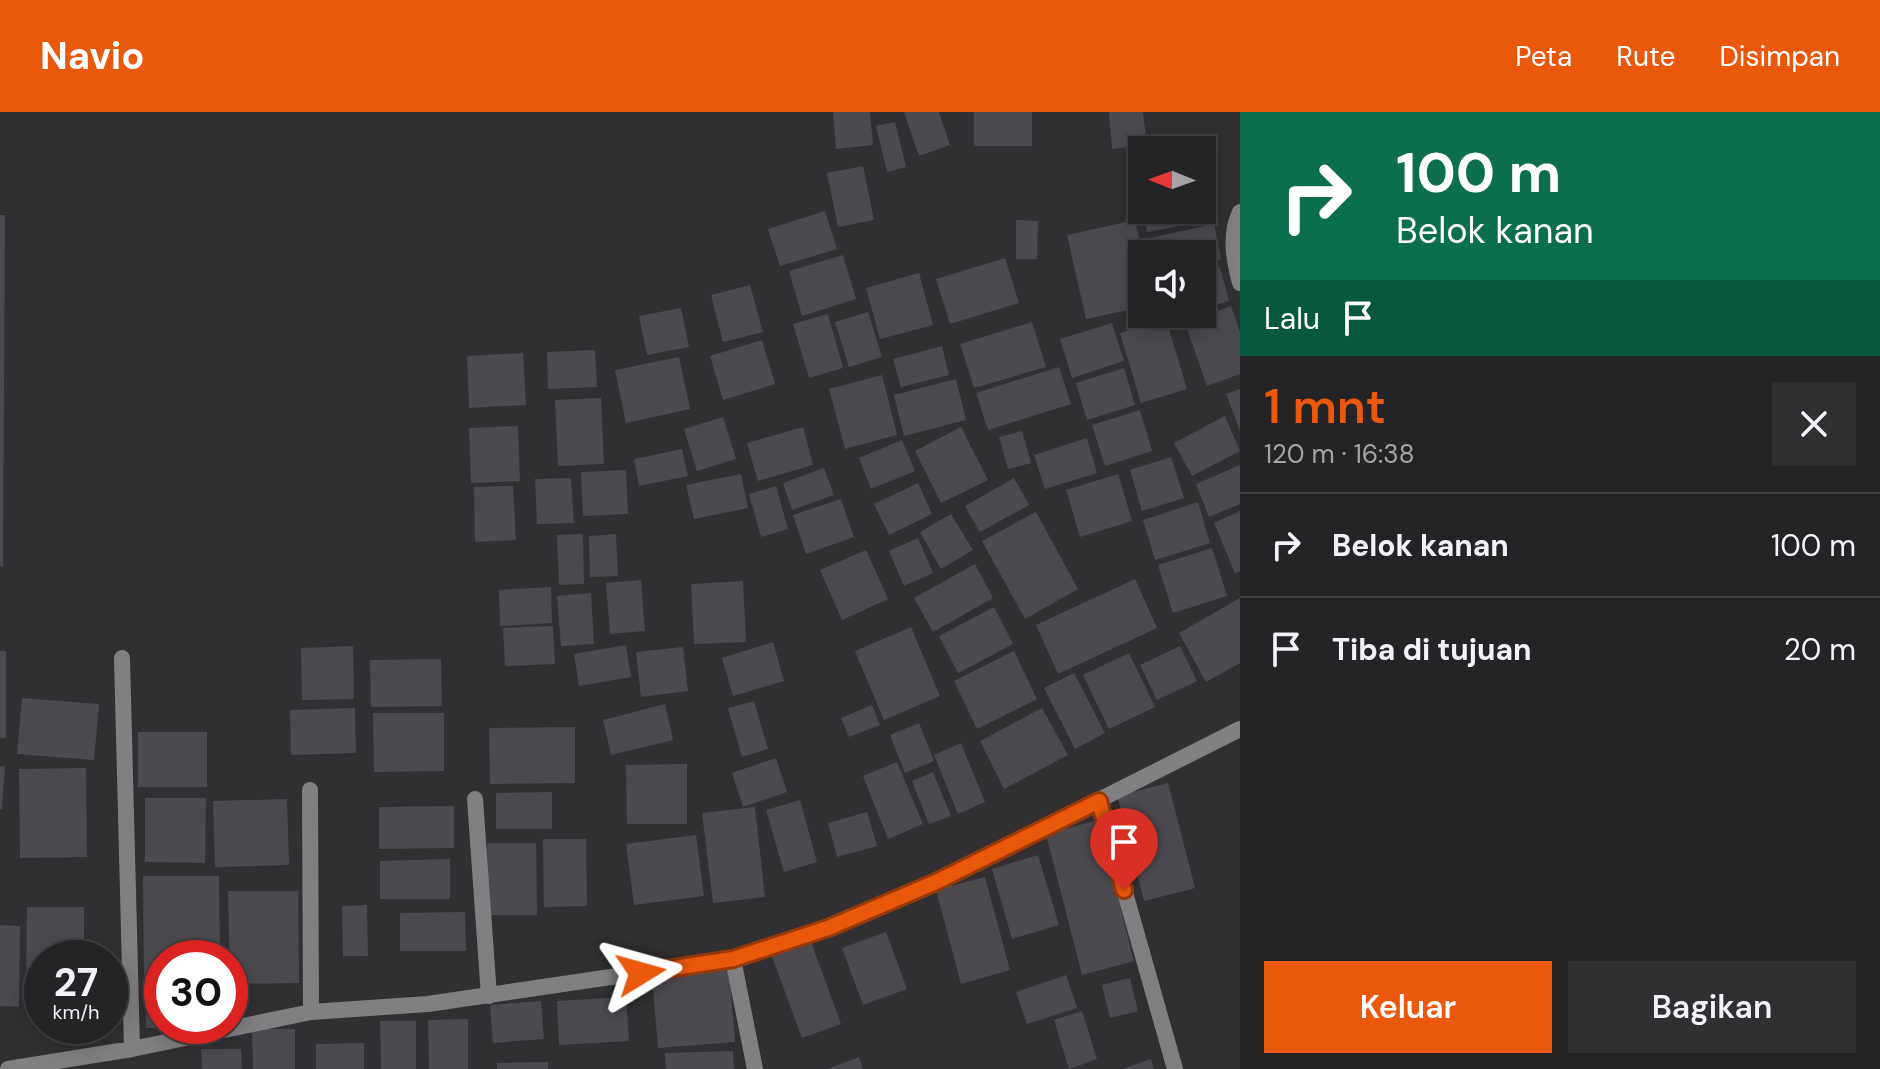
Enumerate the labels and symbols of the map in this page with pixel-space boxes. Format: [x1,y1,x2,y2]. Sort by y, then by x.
north arrow [1128,136,1216,224]
pin [1090,808,1158,890]
position arrow [599,931,683,1015]
speed limit sign: 30 [144,940,248,1044]

